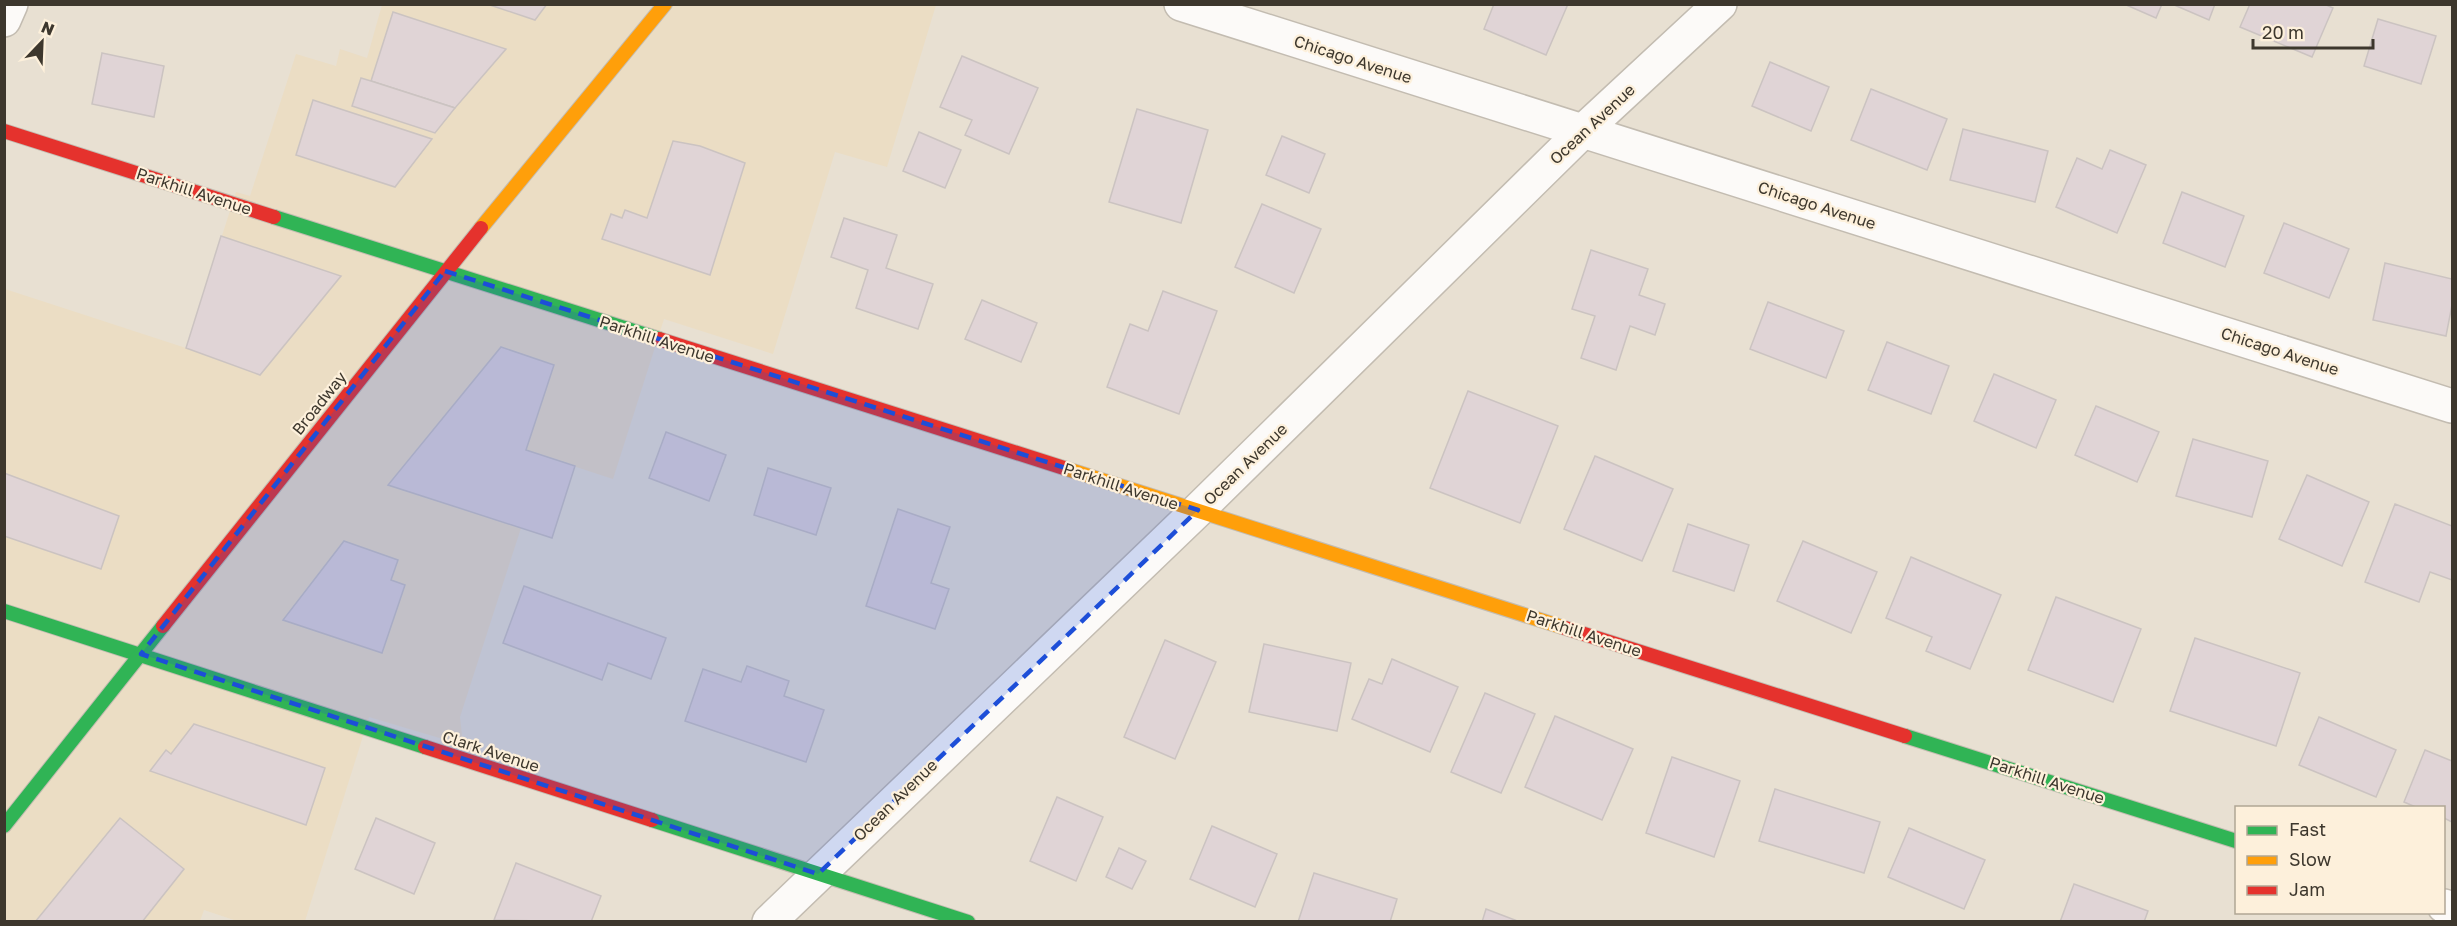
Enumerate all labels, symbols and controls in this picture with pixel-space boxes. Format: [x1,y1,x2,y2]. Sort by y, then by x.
north arrow [12,12,72,72]
scale bar [2253,12,2373,50]
text: N [38,17,57,40]
text: 20 m [2262,21,2304,43]
street label: Chicago Avenue [1292,31,1414,87]
street label: Ocean Avenue [1545,79,1639,169]
street label: Parkhill Avenue [134,163,254,219]
street label: Chicago Avenue [1756,177,1878,233]
street label: Parkhill Avenue [597,311,717,367]
street label: Chicago Avenue [2219,323,2341,379]
street label: Broadway [287,367,351,439]
street label: Ocean Avenue [1199,419,1291,509]
street label: Parkhill Avenue [1061,458,1181,514]
street label: Parkhill Avenue [1524,605,1644,661]
street label: Clark Avenue [440,726,542,776]
street label: Parkhill Avenue [1987,752,2107,808]
street label: Ocean Avenue [849,755,941,845]
legend [2235,806,2445,914]
text: Fast [2289,818,2326,840]
text: Slow [2289,848,2332,870]
text: Jam [2289,878,2325,900]

